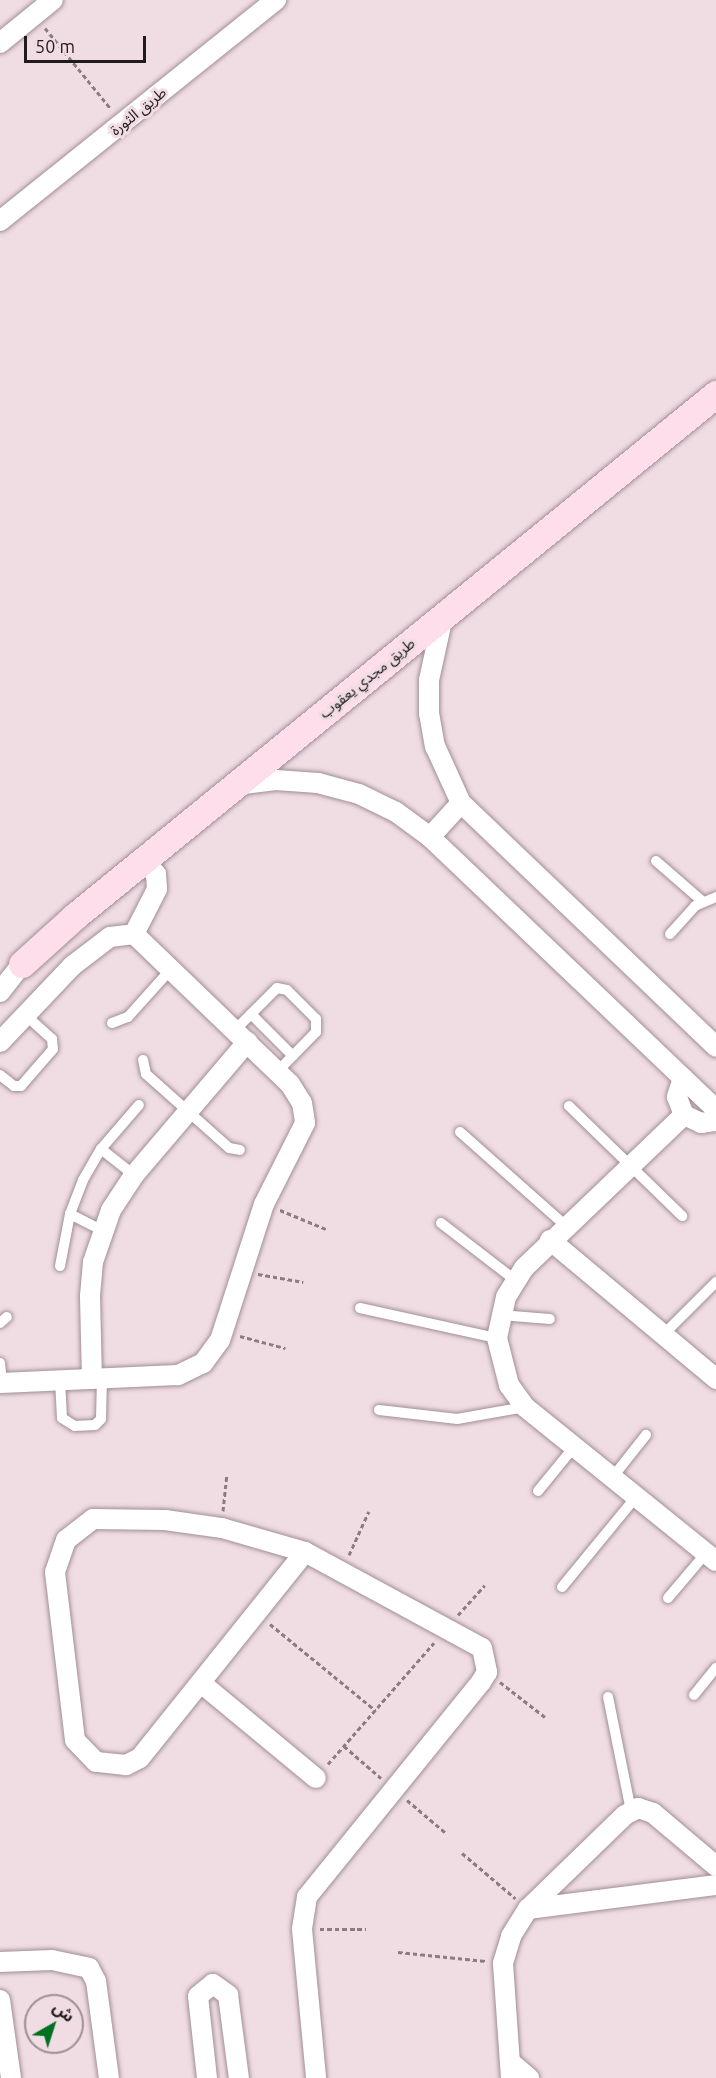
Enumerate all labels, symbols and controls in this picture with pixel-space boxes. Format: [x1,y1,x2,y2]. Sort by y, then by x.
scale bar [27,24,148,62]
text: 50 m [35,36,75,56]
street label: طريق الثورة [106,83,170,139]
street label: طريق مجدي يعقوب [316,634,418,722]
north arrow [24,1994,84,2054]
text: ش [50,1998,78,2025]

